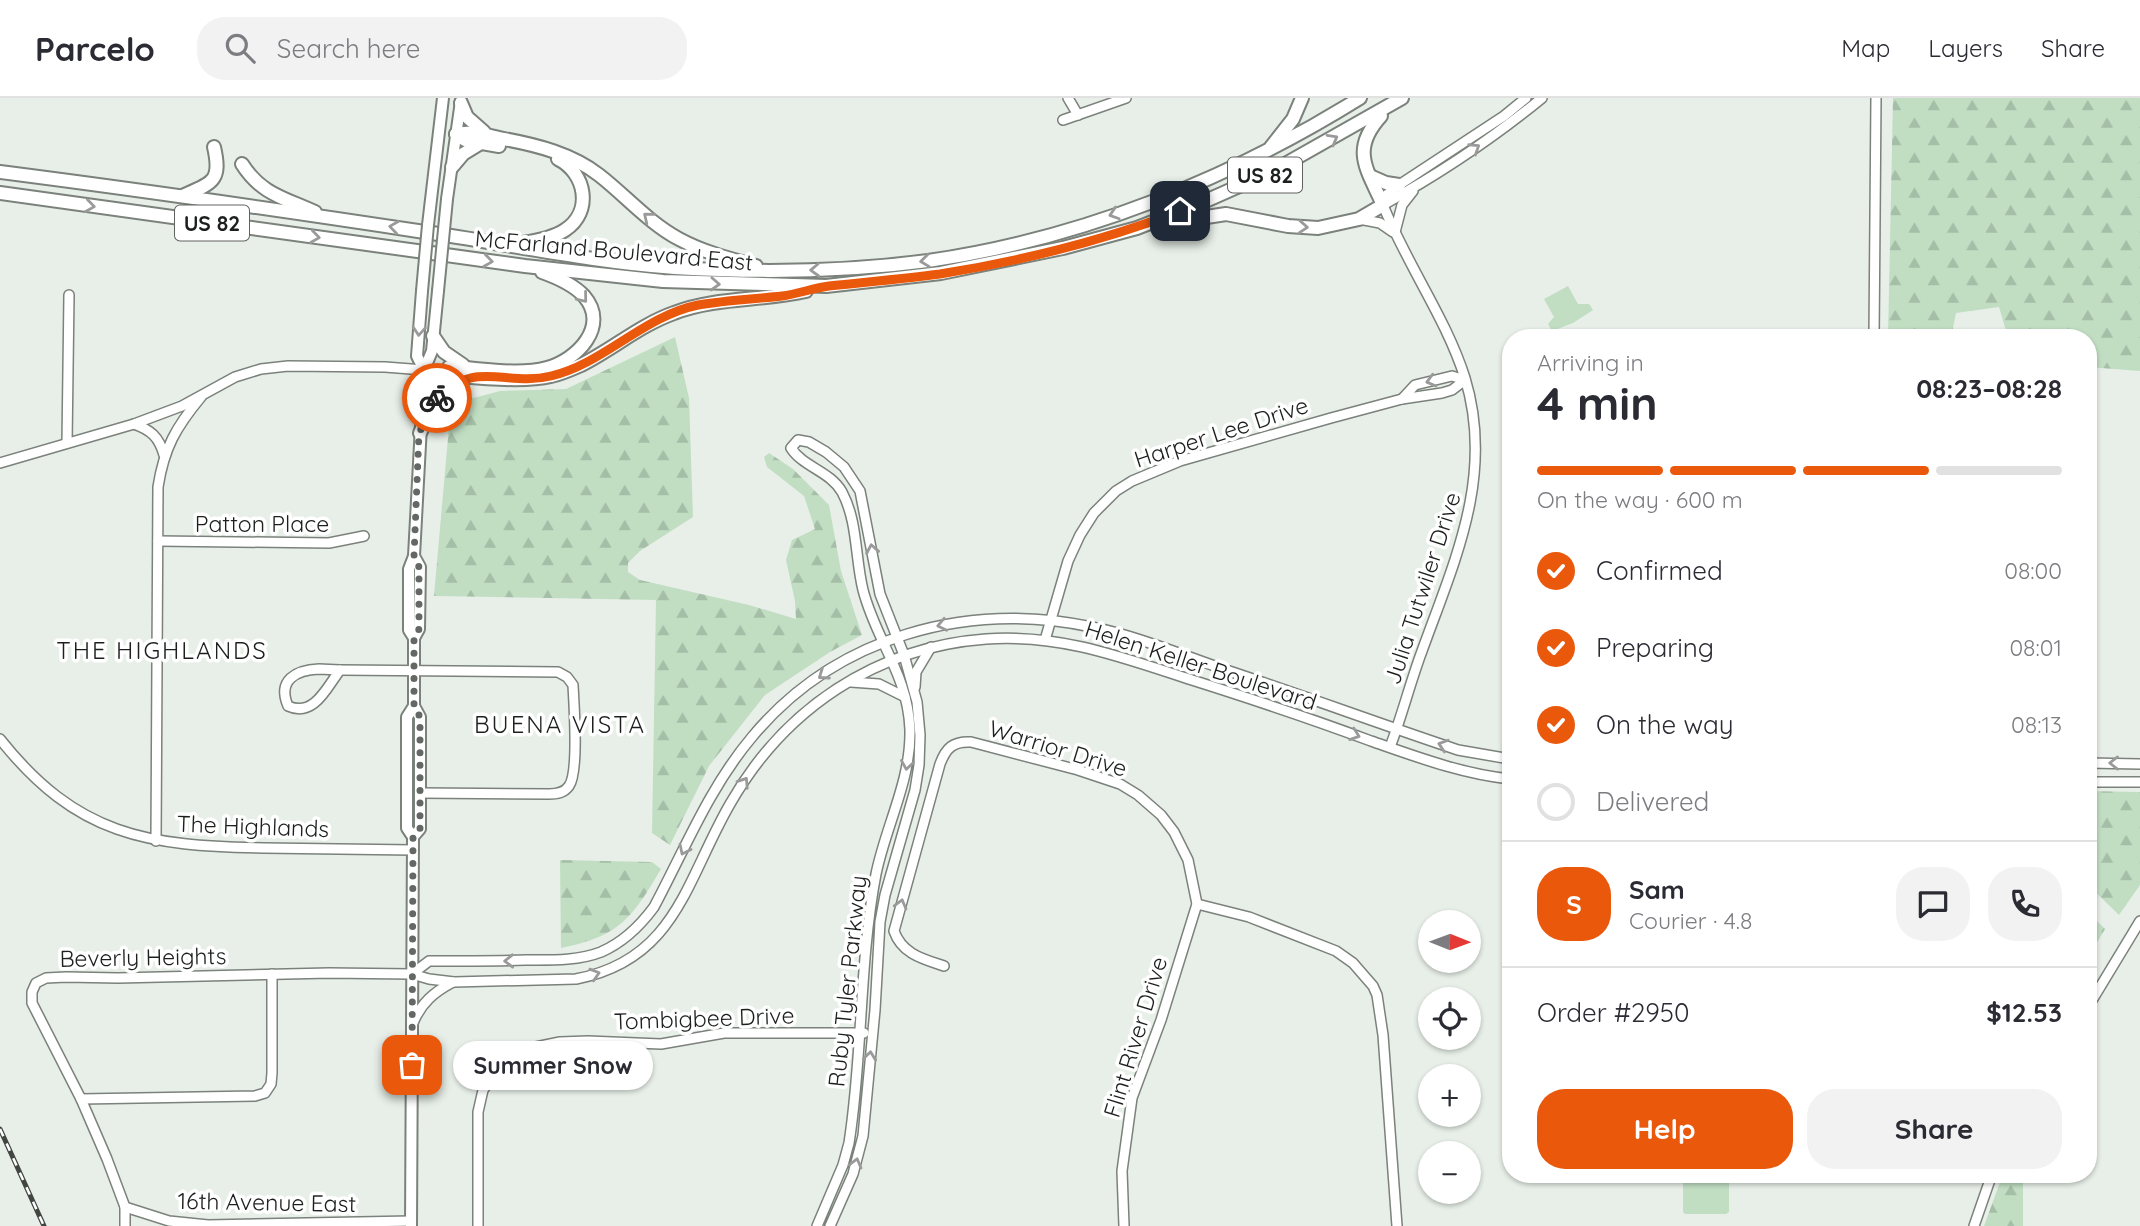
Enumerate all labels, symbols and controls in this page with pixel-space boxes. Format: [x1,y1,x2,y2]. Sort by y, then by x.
search box [197,17,687,80]
text: Parcelo [35,28,155,69]
icon: search [221,29,259,67]
text: Search here [277,32,420,65]
text: Map [1841,33,1890,63]
text: Layers [1928,33,2003,63]
text: Share [2041,33,2105,63]
one-way arrow [1325,134,1338,147]
one-way arrow [1467,144,1480,157]
road number: US 82 [1228,158,1302,192]
pin [1150,181,1210,241]
icon: home [1161,192,1199,230]
one-way arrow [84,198,95,213]
road number: US 82 [175,206,249,240]
one-way arrow [1108,206,1120,221]
one-way arrow [644,212,656,225]
one-way arrow [1298,219,1309,234]
one-way arrow [388,220,400,235]
street label: McFarland Boulevard East [474,223,754,277]
one-way arrow [309,229,321,244]
one-way arrow [482,253,494,268]
one-way arrow [919,253,930,268]
one-way arrow [809,262,820,277]
one-way arrow [710,277,721,292]
one-way arrow [575,291,588,303]
one-way arrow [412,326,427,337]
text: Arriving in [1537,348,1644,377]
courier [402,363,472,433]
text: 08:23–08:28 [1916,372,2062,405]
one-way arrow [1425,373,1437,387]
text: 4 min [1537,374,1658,432]
icon: bike [418,379,456,417]
street label: Harper Lee Drive [1130,390,1312,474]
text: On the way · 600 m [1537,485,1743,514]
street label: Julia Tutwiler Drive [1377,488,1467,688]
street label: Patton Place [195,509,329,538]
one-way arrow [865,543,880,555]
icon: check [1537,552,1575,590]
text: Confirmed [1596,554,1723,587]
text: 08:00 [2004,556,2062,585]
street label: Helen Keller Boulevard [1081,614,1321,716]
one-way arrow [936,616,948,631]
icon: check [1537,629,1575,667]
text: Preparing [1596,631,1714,664]
text: 08:01 [2009,633,2062,662]
district label: THE HIGHLANDS [56,635,268,665]
one-way arrow [818,667,831,679]
icon: check [1537,706,1575,744]
text: On the way [1596,708,1734,741]
district label: BUENA VISTA [474,709,646,739]
text: 08:13 [2011,710,2062,739]
street label: Warrior Drive [985,713,1131,783]
one-way arrow [1348,727,1361,741]
one-way arrow [1438,739,1450,754]
one-way arrow [2108,756,2119,771]
one-way arrow [900,759,915,770]
one-way arrow [736,777,748,790]
text: Delivered [1596,785,1709,818]
street label: The Highlands [176,809,330,843]
one-way arrow [678,843,692,855]
button: chat [1896,867,1970,941]
button: phone [1988,867,2062,941]
text: Sam [1629,873,1685,906]
street label: Ruby Tyler Parkway [821,874,873,1088]
text: S [1566,888,1582,921]
one-way arrow [893,898,907,910]
text: Courier · 4.8 [1629,906,1752,935]
north arrow [1418,910,1480,973]
map controls [1418,910,1481,1204]
street label: Beverly Heights [59,941,227,973]
one-way arrow [503,953,514,968]
street label: Flint River Drive [1097,953,1173,1121]
one-way arrow [588,968,600,983]
button: locate [1418,987,1481,1050]
text: Order #2950 [1537,996,1689,1029]
text: $12.53 [1986,996,2062,1029]
street label: Tombigbee Drive [613,1000,795,1036]
pin [382,1035,442,1095]
callout: Summer Snow [454,1040,654,1090]
icon: bag [393,1046,431,1084]
one-way arrow [862,1050,877,1062]
text: Summer Snow [473,1051,633,1080]
button: + [1418,1064,1481,1127]
button: Help [1537,1089,1793,1169]
button: Share [1807,1089,2062,1169]
button: − [1418,1141,1481,1204]
one-way arrow [848,1157,862,1169]
street label: 16th Avenue East [177,1186,357,1218]

